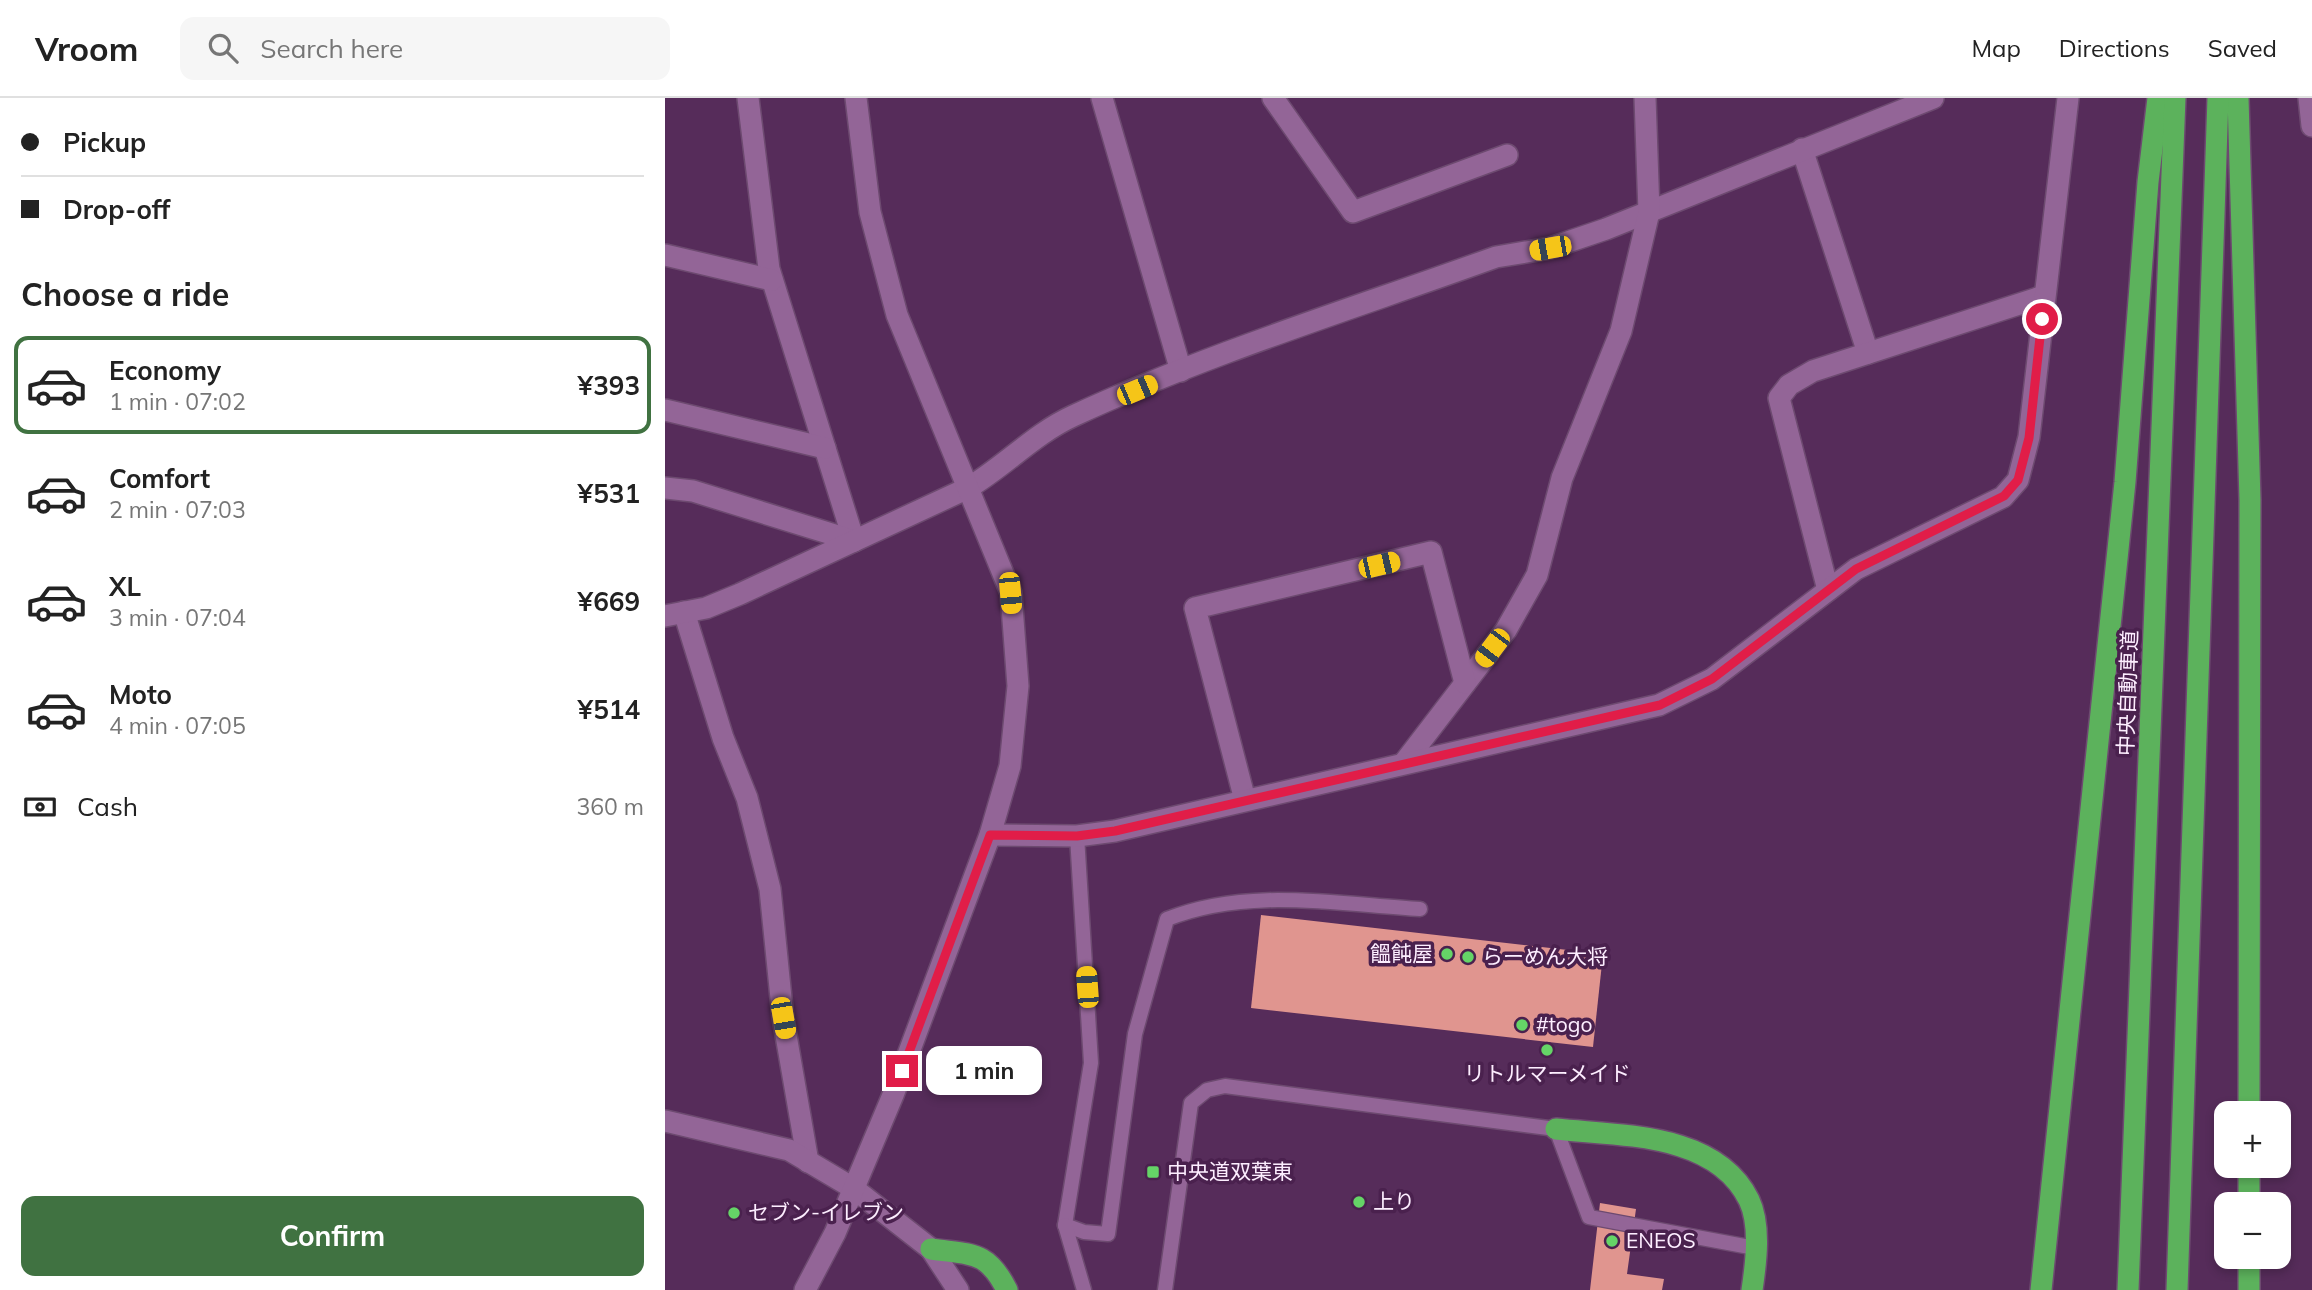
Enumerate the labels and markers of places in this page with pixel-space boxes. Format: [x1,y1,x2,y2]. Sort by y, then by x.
place label: 饂飩屋 [1370,940,1433,966]
place label: らーめん大将 [1482,943,1608,969]
marker: 饂飩屋 [1439,946,1455,962]
marker: らーめん大将 [1460,949,1476,965]
place label: #togo [1536,1011,1593,1037]
marker: #togo [1514,1017,1530,1033]
marker: リトルマーメイド [1539,1042,1555,1058]
place label: リトルマーメイド [1463,1060,1631,1086]
place label: 中央道双葉東 [1167,1158,1293,1184]
marker: 中央道双葉東 [1145,1164,1161,1180]
place label: 上り [1373,1188,1415,1214]
marker: 上り [1351,1194,1367,1210]
place label: セブン-イレブン [748,1199,904,1225]
marker: セブン-イレブン [726,1205,742,1221]
place label: ENEOS [1626,1227,1696,1253]
marker: ENEOS [1604,1233,1620,1249]

